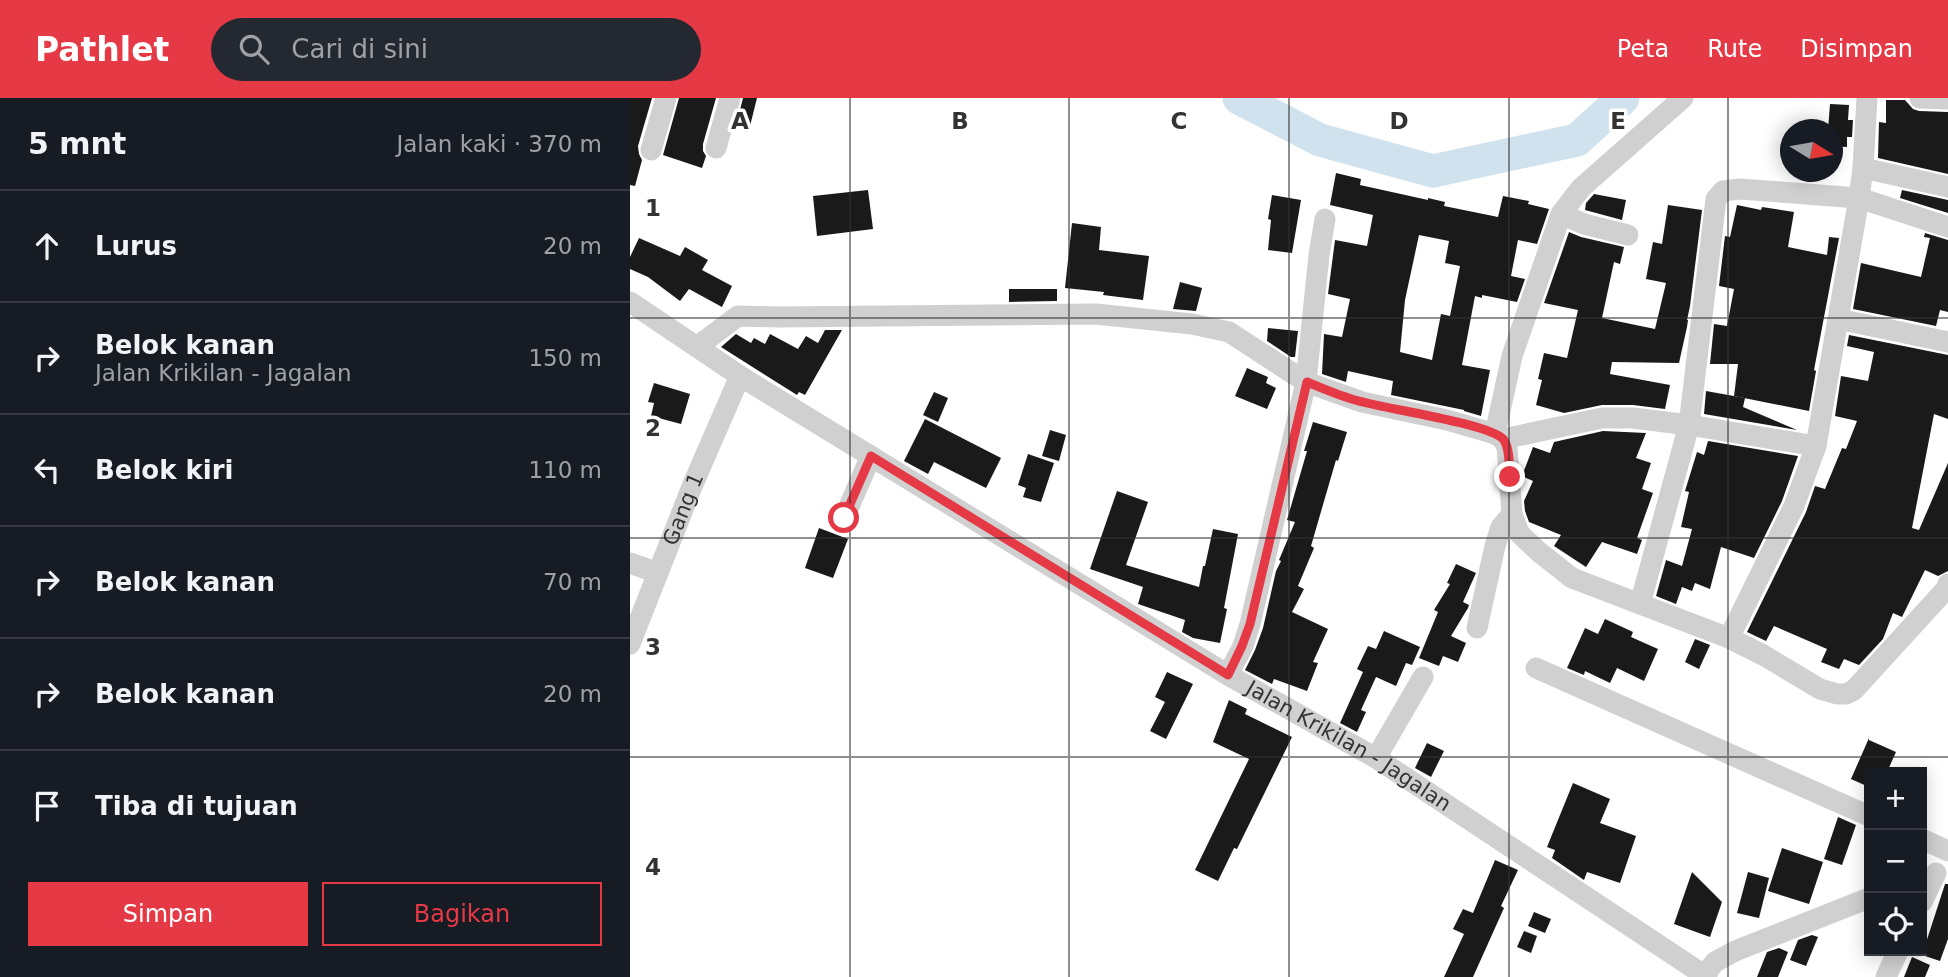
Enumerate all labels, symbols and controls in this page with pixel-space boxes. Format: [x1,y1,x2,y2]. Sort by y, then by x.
search box [211,18,701,81]
text: Pathlet [35,30,169,69]
icon: search [235,30,273,68]
text: Cari di sini [291,34,428,64]
text: Peta [1617,35,1669,63]
text: Rute [1707,35,1762,63]
text: Disimpan [1800,35,1913,63]
text: A [731,108,749,134]
text: B [951,108,969,134]
text: C [1171,108,1187,134]
text: D [1389,108,1409,134]
text: E [1610,108,1626,134]
north arrow [1780,119,1843,182]
text: 5 mnt [28,126,126,161]
text: Jalan kaki · 370 m [396,131,602,157]
text: 1 [645,195,661,221]
icon: ahead [28,227,66,265]
text: Lurus [95,231,177,261]
text: 20 m [543,233,602,259]
text: Belok kanan [95,330,275,360]
icon: right [28,339,66,377]
text: 150 m [528,345,602,371]
text: Jalan Krikilan - Jagalan [95,360,352,386]
text: 2 [645,415,661,441]
icon: left [28,451,66,489]
text: Belok kiri [95,455,234,485]
text: 110 m [528,457,602,483]
route end [1494,461,1525,492]
street label: Gang 1 [658,469,708,549]
route start [828,502,859,533]
icon: right [28,563,66,601]
text: Belok kanan [95,567,275,597]
text: 70 m [543,569,602,595]
text: 3 [645,634,661,660]
icon: right [28,675,66,713]
street label: Jalan Krikilan - Jagalan [1240,675,1456,816]
text: Belok kanan [95,679,275,709]
text: 20 m [543,681,602,707]
map controls [1864,767,1927,956]
button: + [1864,767,1927,830]
icon: arrive [28,787,66,825]
text: Tiba di tujuan [95,791,298,821]
button: − [1864,830,1927,893]
text: 4 [645,854,661,880]
button: Simpan [28,882,308,946]
button: Bagikan [322,882,602,946]
button: locate [1864,893,1927,956]

